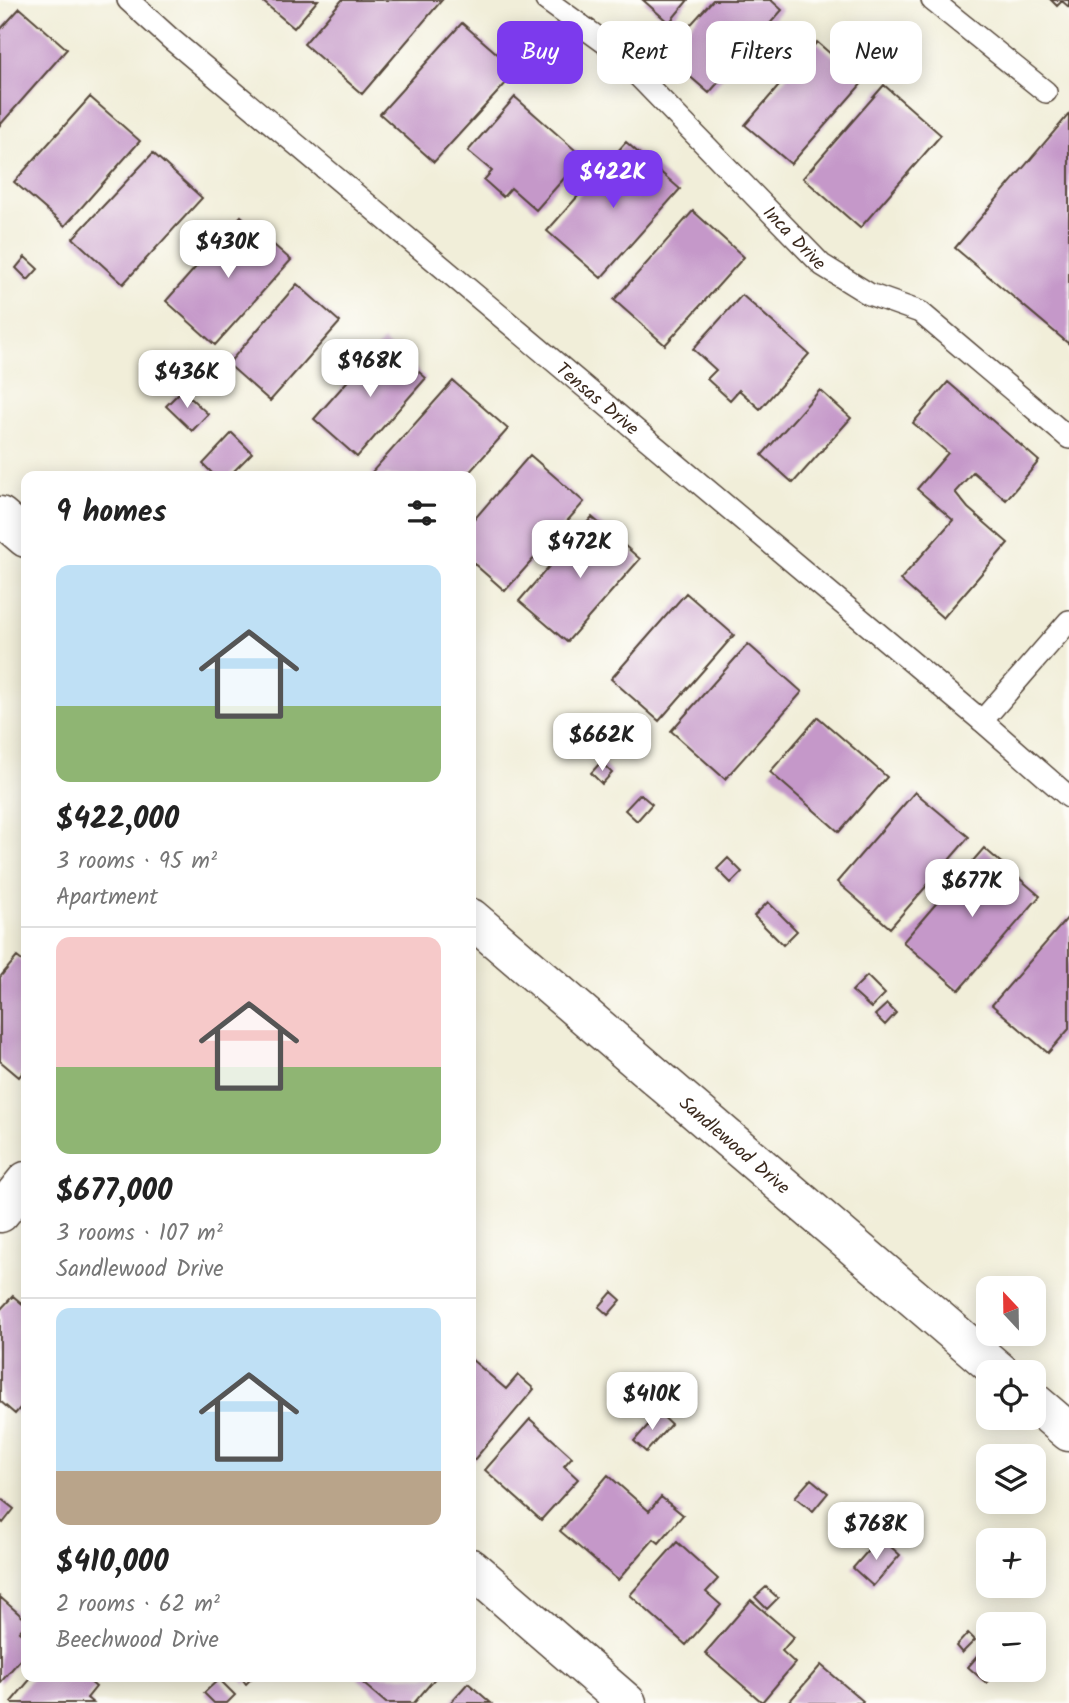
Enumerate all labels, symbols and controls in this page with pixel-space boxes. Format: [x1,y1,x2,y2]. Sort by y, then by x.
chip: Buy [497,21,583,84]
chip: Rent [597,21,692,84]
chip: Filters [706,21,816,84]
chip: New [830,21,922,84]
pin: $422K [564,150,662,210]
text: $422K [580,155,646,191]
street label: Inca Drive [755,199,833,278]
pin: $430K [179,220,277,280]
text: $430K [196,225,260,261]
pin: $968K [321,340,419,399]
text: $968K [337,344,403,380]
pin: $436K [138,350,236,410]
text: $436K [154,355,220,391]
street label: Tensas Drive [548,356,646,444]
text: 9 homes [56,489,167,537]
icon: filters [403,494,441,532]
pin: $472K [531,520,629,580]
text: $472K [548,525,612,561]
icon: home [186,611,312,737]
pin: $662K [553,714,651,773]
text: $662K [569,718,635,754]
text: $422,000 [56,796,179,844]
text: 3 rooms · 95 m² [56,844,217,880]
pin: $677K [923,860,1021,919]
text: $677K [941,864,1003,900]
text: Apartment [56,880,158,916]
icon: home [186,983,312,1109]
street label: Sandlewood Drive [671,1090,796,1203]
text: $677,000 [56,1168,172,1216]
text: 3 rooms · 107 m² [56,1216,223,1252]
text: Sandlewood Drive [56,1252,224,1288]
north arrow [976,1276,1046,1346]
map controls [976,1276,1046,1682]
icon: home [186,1354,312,1480]
button: locate [976,1360,1046,1430]
pin: $410K [603,1372,701,1432]
text: $410K [623,1377,681,1413]
button: layers [976,1444,1046,1514]
pin: $768K [827,1502,925,1562]
text: $768K [844,1507,908,1543]
button: + [976,1528,1046,1598]
text: $410,000 [56,1539,169,1587]
text: 2 rooms · 62 m² [56,1587,220,1623]
button: − [976,1612,1046,1682]
text: Beechwood Drive [56,1623,219,1659]

